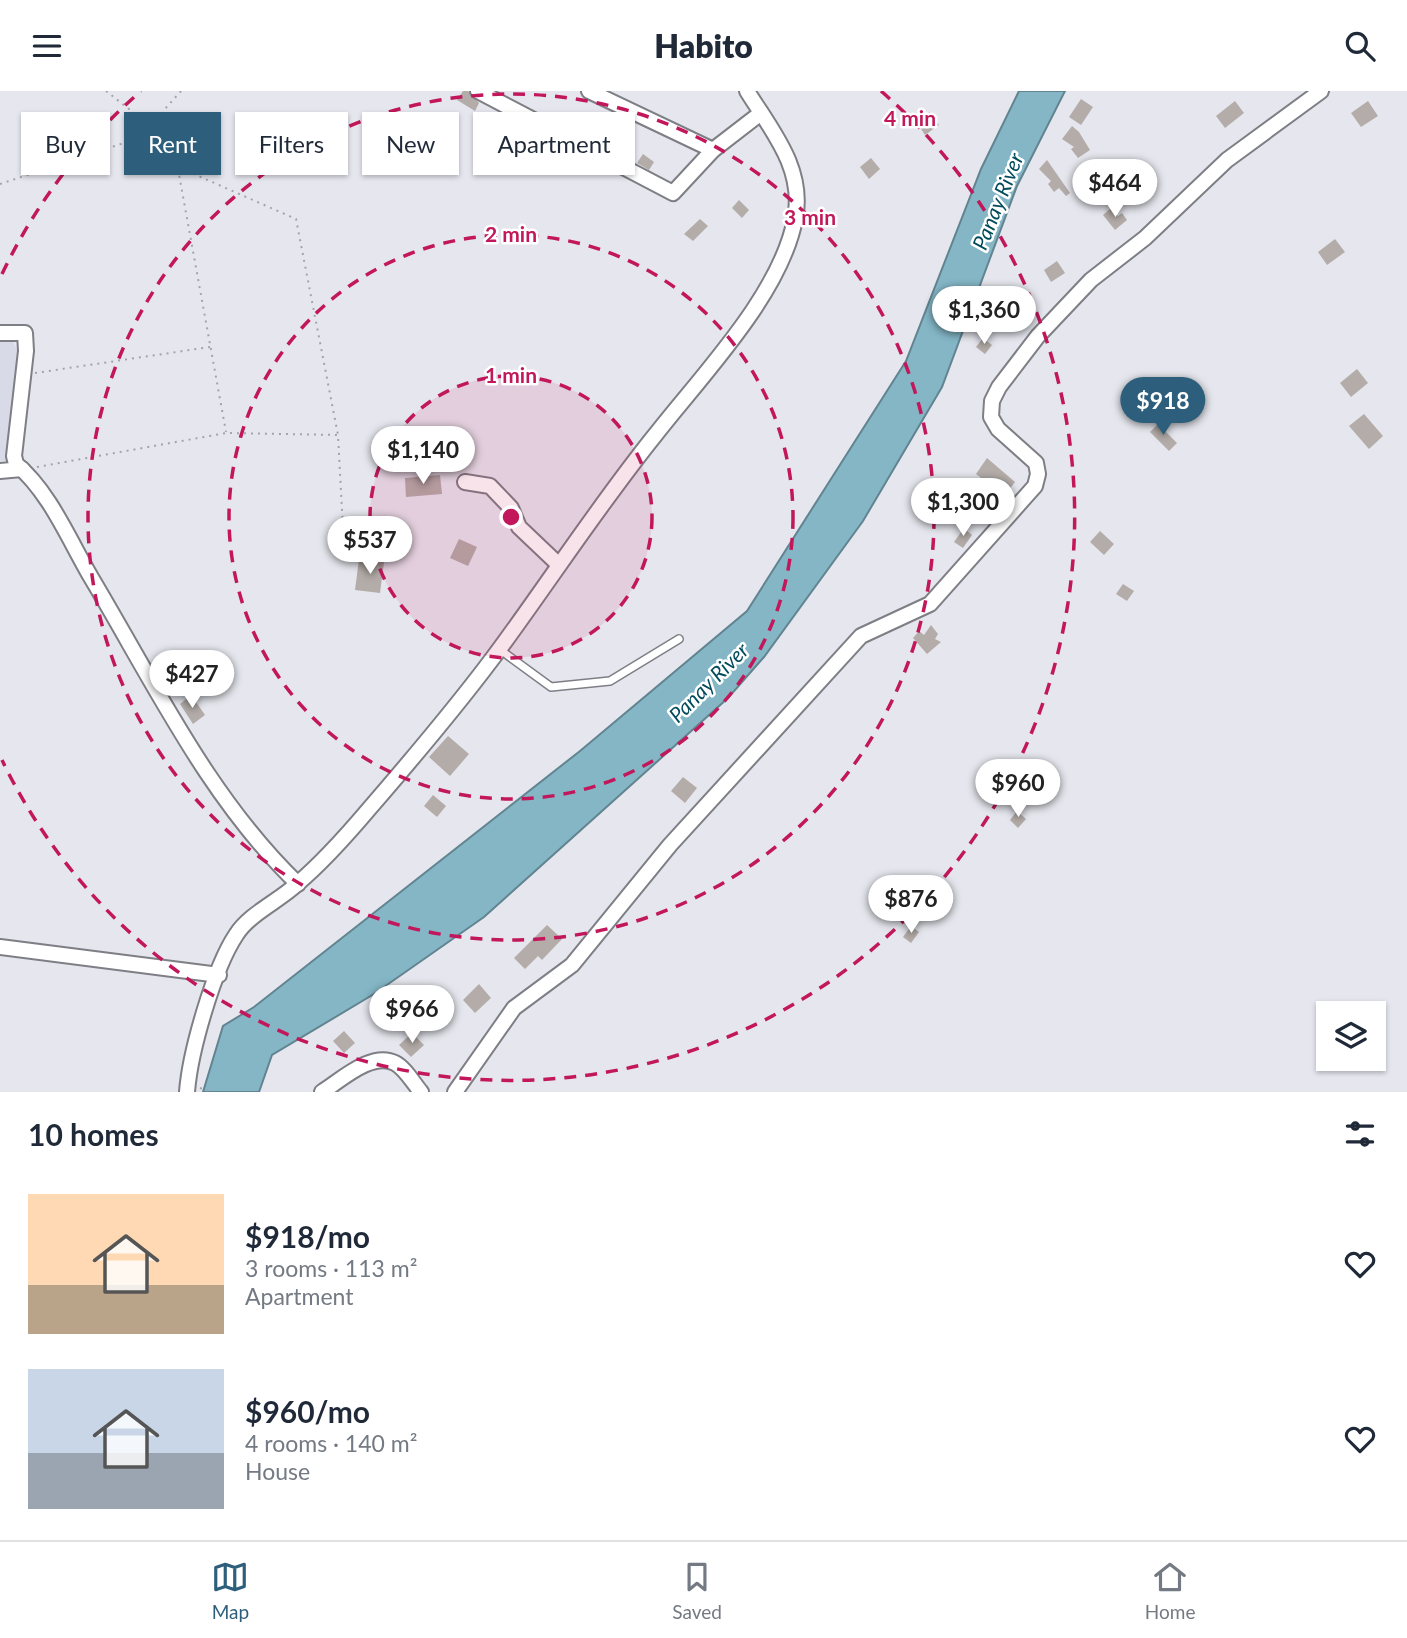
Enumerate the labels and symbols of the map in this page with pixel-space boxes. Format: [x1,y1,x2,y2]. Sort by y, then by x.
text: 4 min [884,105,936,130]
water label: Panay River [966,148,1028,253]
pin: $464 [1074,159,1156,219]
text: 3 min [784,204,836,229]
text: 2 min [485,221,537,246]
pin: $1,360 [927,287,1041,346]
text: 1 min [485,362,537,387]
pin: $918 [1122,377,1204,437]
pin: $1,140 [366,427,480,486]
pin: $1,300 [906,479,1020,538]
centre of rings [499,505,523,529]
pin: $537 [329,517,411,576]
water label: Panay River [663,636,754,727]
pin: $427 [151,651,233,710]
pin: $960 [977,759,1059,819]
pin: $876 [870,875,952,935]
pin: $966 [371,985,453,1045]

